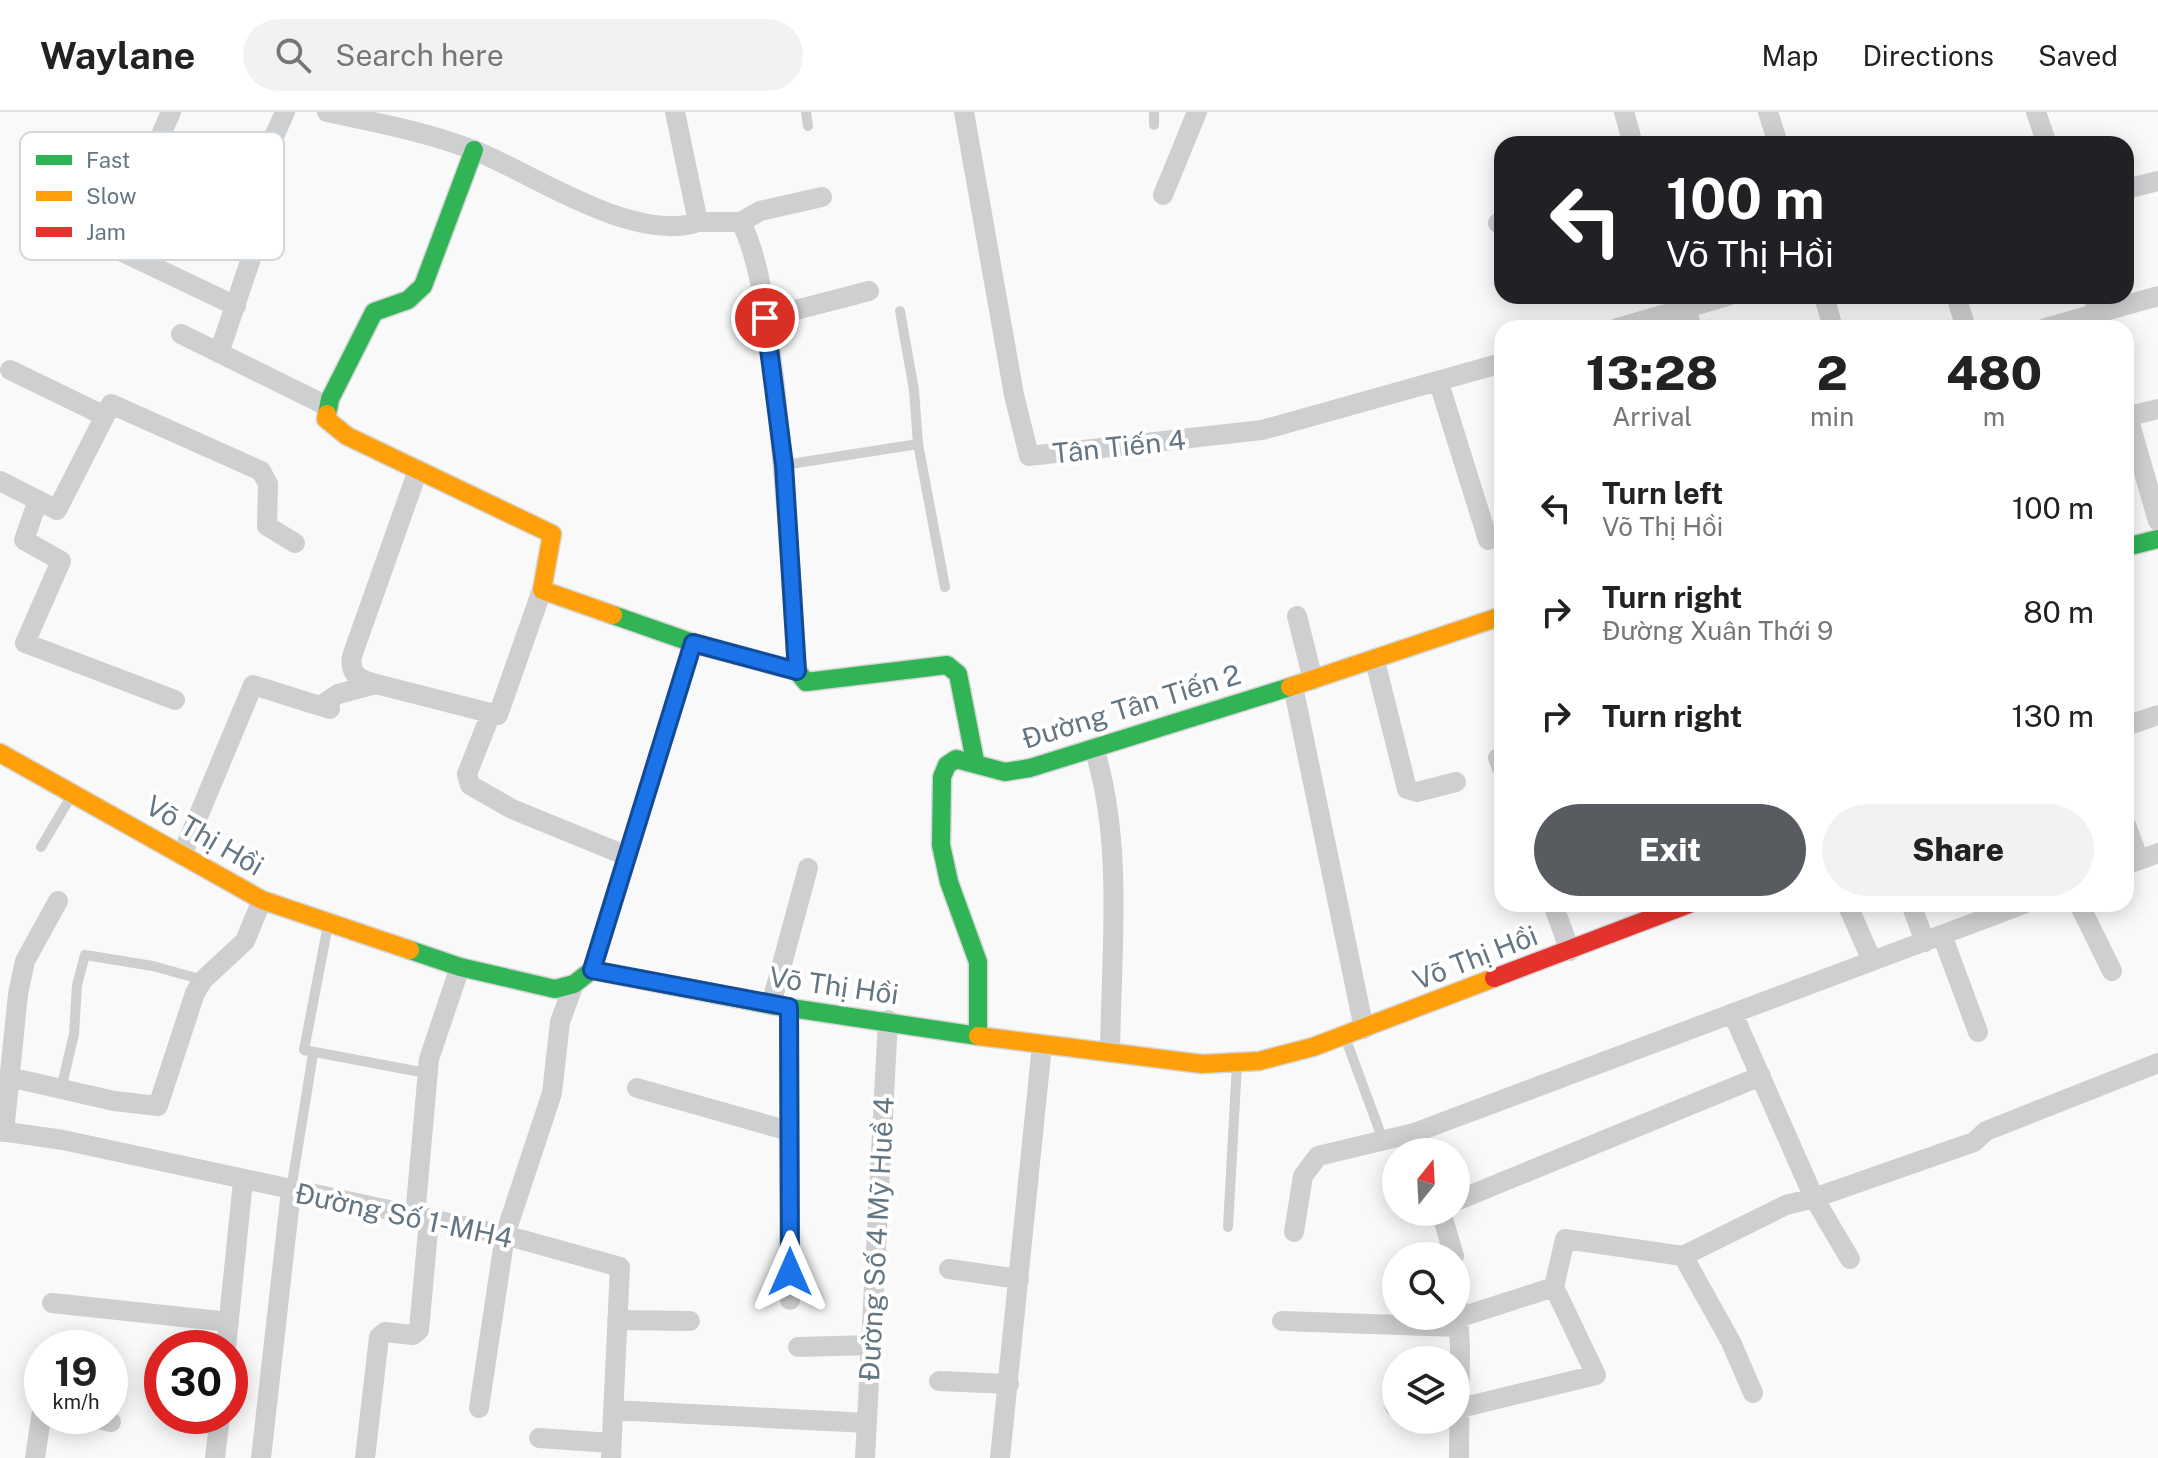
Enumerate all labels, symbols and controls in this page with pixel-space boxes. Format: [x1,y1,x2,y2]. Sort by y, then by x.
search box [243,19,803,91]
text: Waylane [40,33,195,78]
icon: search [271,33,315,77]
text: Search here [335,37,504,73]
text: Map [1762,39,1818,72]
text: Directions [1862,39,1994,72]
text: Saved [2038,39,2118,72]
legend [20,132,284,260]
text: Fast [86,147,130,173]
text: 100 m [1666,166,1825,232]
icon: left [1534,168,1638,272]
text: Slow [86,183,136,209]
text: Jam [86,219,126,245]
text: Võ Thị Hồi [1666,233,1834,275]
pin [731,284,799,352]
icon: arrive [743,296,787,340]
text: 13:28 [1586,344,1718,401]
text: 2 [1816,344,1848,401]
text: 480 [1946,344,2042,401]
text: Arrival [1612,401,1692,432]
text: min [1810,401,1854,432]
text: m [1983,401,2005,432]
street label: Tân Tiến 4 [1051,423,1187,469]
text: Turn left [1602,475,1723,511]
icon: left [1534,486,1578,530]
text: 100 m [2012,490,2094,526]
text: Võ Thị Hồi [1602,511,1723,542]
text: Turn right [1602,579,1742,615]
icon: right [1534,590,1578,634]
text: 80 m [2023,594,2094,630]
text: Đường Xuân Thới 9 [1602,615,1833,646]
street label: Đường Tân Tiến 2 [1018,657,1244,755]
icon: right [1534,694,1578,738]
text: Turn right [1602,698,1742,734]
text: 130 m [2011,698,2094,734]
street label: Võ Thị Hồi [140,788,270,882]
button: Exit [1534,804,1806,896]
button: Share [1822,804,2094,896]
street label: Võ Thị Hồi [1408,918,1542,996]
street label: Võ Thị Hồi [767,960,901,1010]
street label: Đường Số 4 Mỹ Huề 4 [852,1096,900,1382]
north arrow [1382,1138,1470,1226]
map controls [1382,1138,1470,1434]
street label: Đường Số 1-MH4 [292,1176,516,1254]
position arrow [748,1230,832,1314]
button: search [1382,1242,1470,1330]
speed limit sign: 30 [144,1330,248,1434]
button: layers [1382,1346,1470,1434]
text: 19 [54,1348,98,1395]
text: km/h [52,1390,100,1414]

